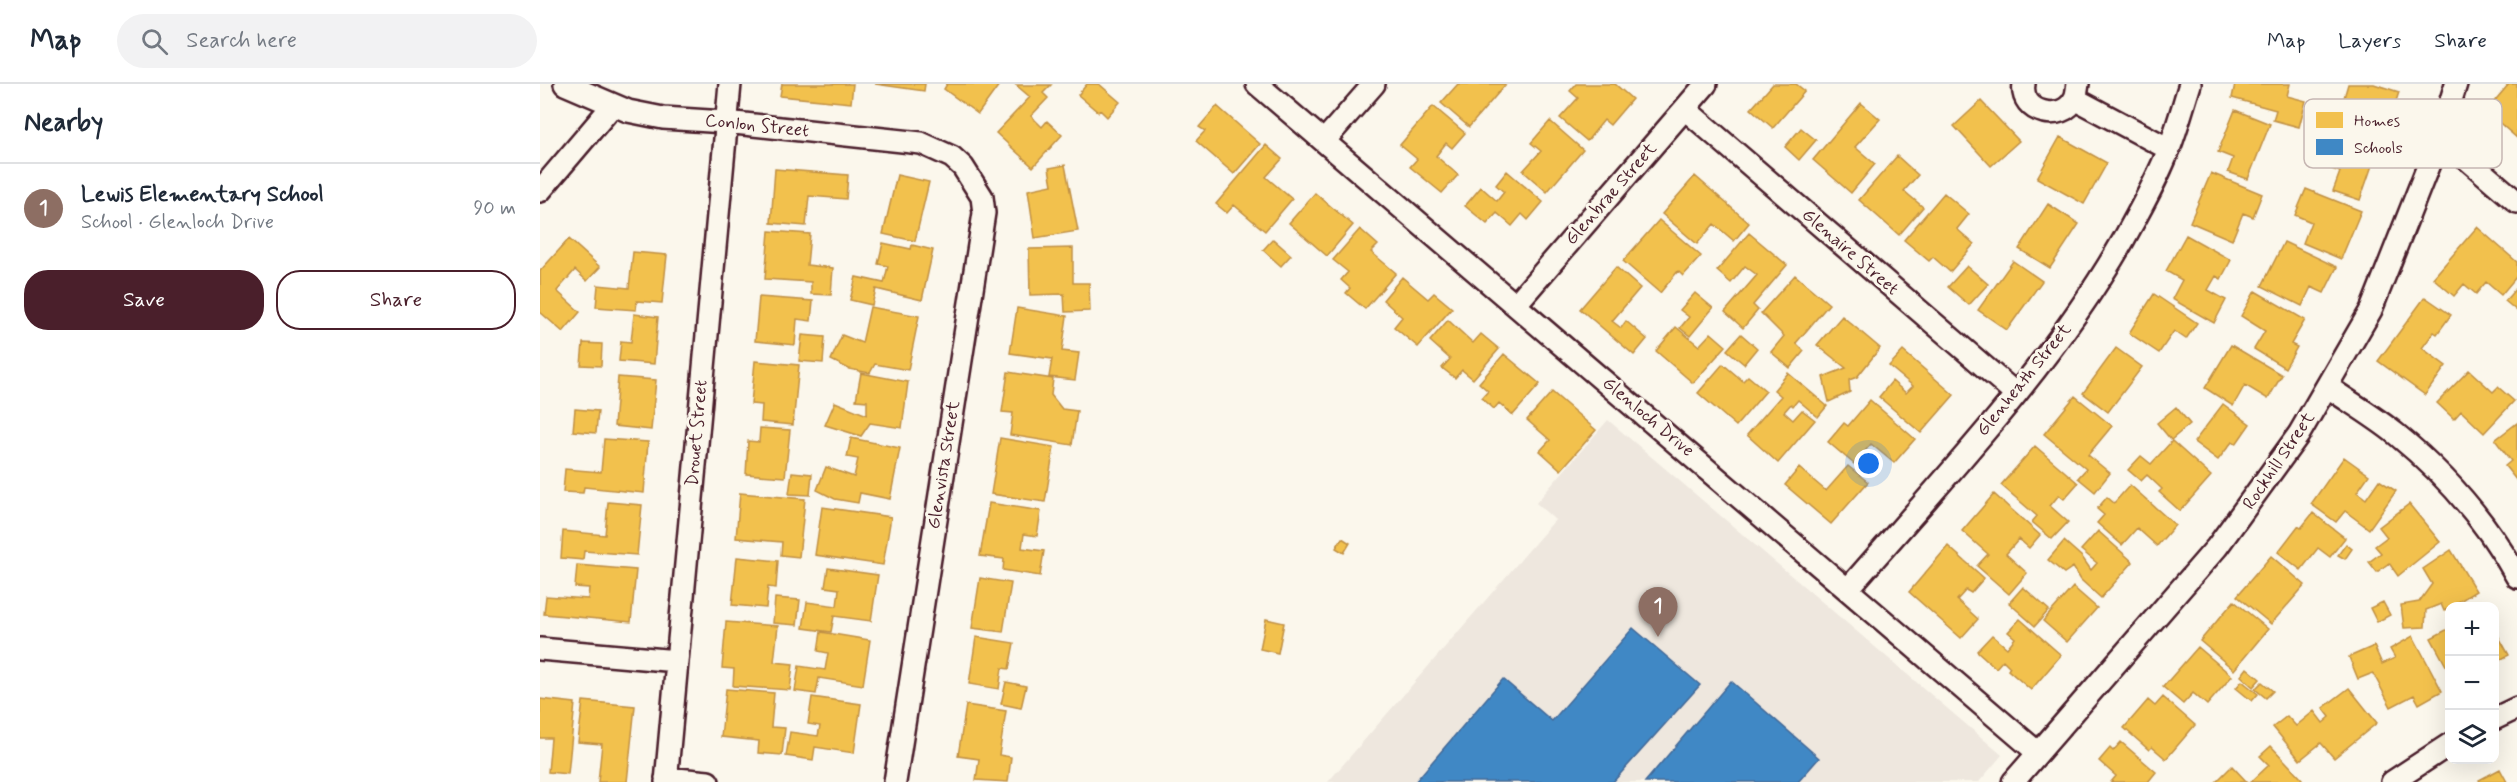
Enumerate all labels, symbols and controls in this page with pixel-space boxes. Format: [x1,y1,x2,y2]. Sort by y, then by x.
search box [117,14,537,68]
text: Map [30,23,81,60]
icon: search [138,25,171,58]
text: Search here [186,27,297,55]
text: Map [2267,27,2305,55]
text: Layers [2338,27,2401,55]
text: Share [2434,27,2487,55]
legend [2304,99,2502,168]
text: Nearby [24,106,103,140]
street label: Conlon Street [704,109,810,143]
text: Homes [2354,111,2400,132]
street label: Glenbrae Street [1560,137,1663,250]
text: Schools [2354,138,2403,159]
text: Lewis Elementary School [81,181,324,209]
text: 1 [39,195,48,222]
text: 90 m [473,195,516,222]
street label: Glenaire Street [1796,203,1904,301]
text: School · Glenloch Drive [81,209,274,236]
button: Save [24,270,264,330]
button: Share [276,270,516,330]
street label: Glenheath Street [1971,318,2077,441]
street label: Glenloch Drive [1597,371,1699,463]
street label: Drouet Street [680,378,714,487]
street label: Glenvista Street [922,399,966,531]
street label: Rockhill Street [2237,407,2321,515]
your location [1854,449,1883,478]
pin: 1 [1638,588,1678,637]
map controls [2445,602,2499,764]
button: + [2445,602,2499,656]
button: − [2445,656,2499,710]
button: layers [2445,710,2499,764]

